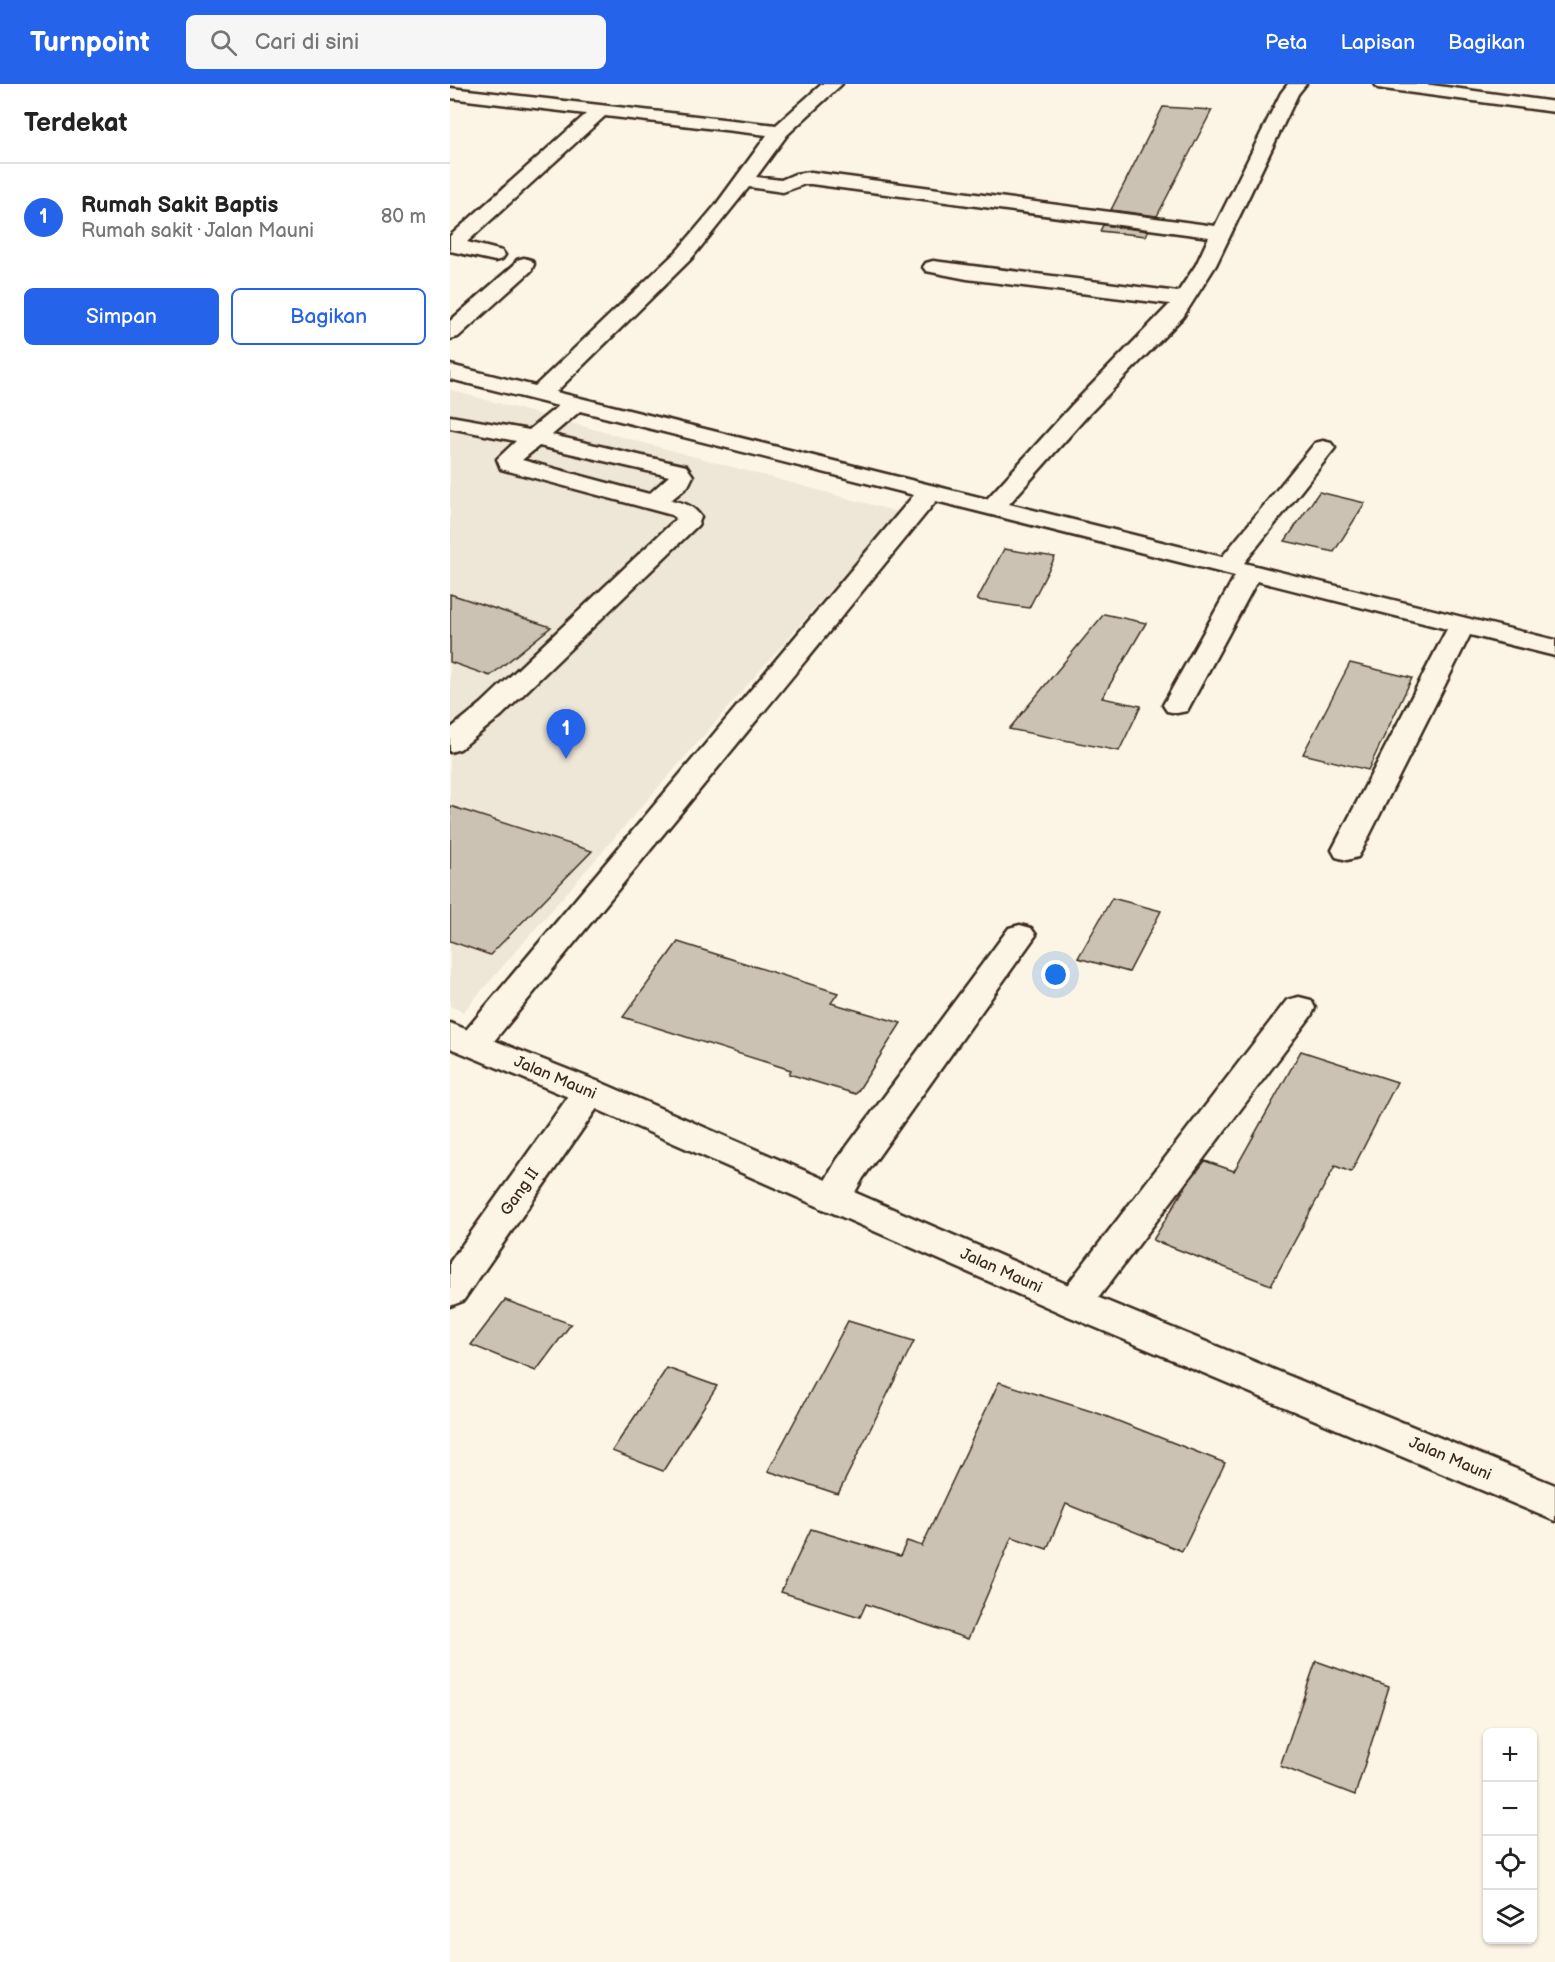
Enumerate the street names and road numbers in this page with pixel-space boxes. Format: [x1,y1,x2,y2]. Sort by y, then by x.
street label: Jalan Mauni [511,1052,599,1104]
street label: Gang II [497,1165,543,1219]
street label: Jalan Mauni [957,1245,1045,1297]
street label: Jalan Mauni [1406,1433,1494,1485]

